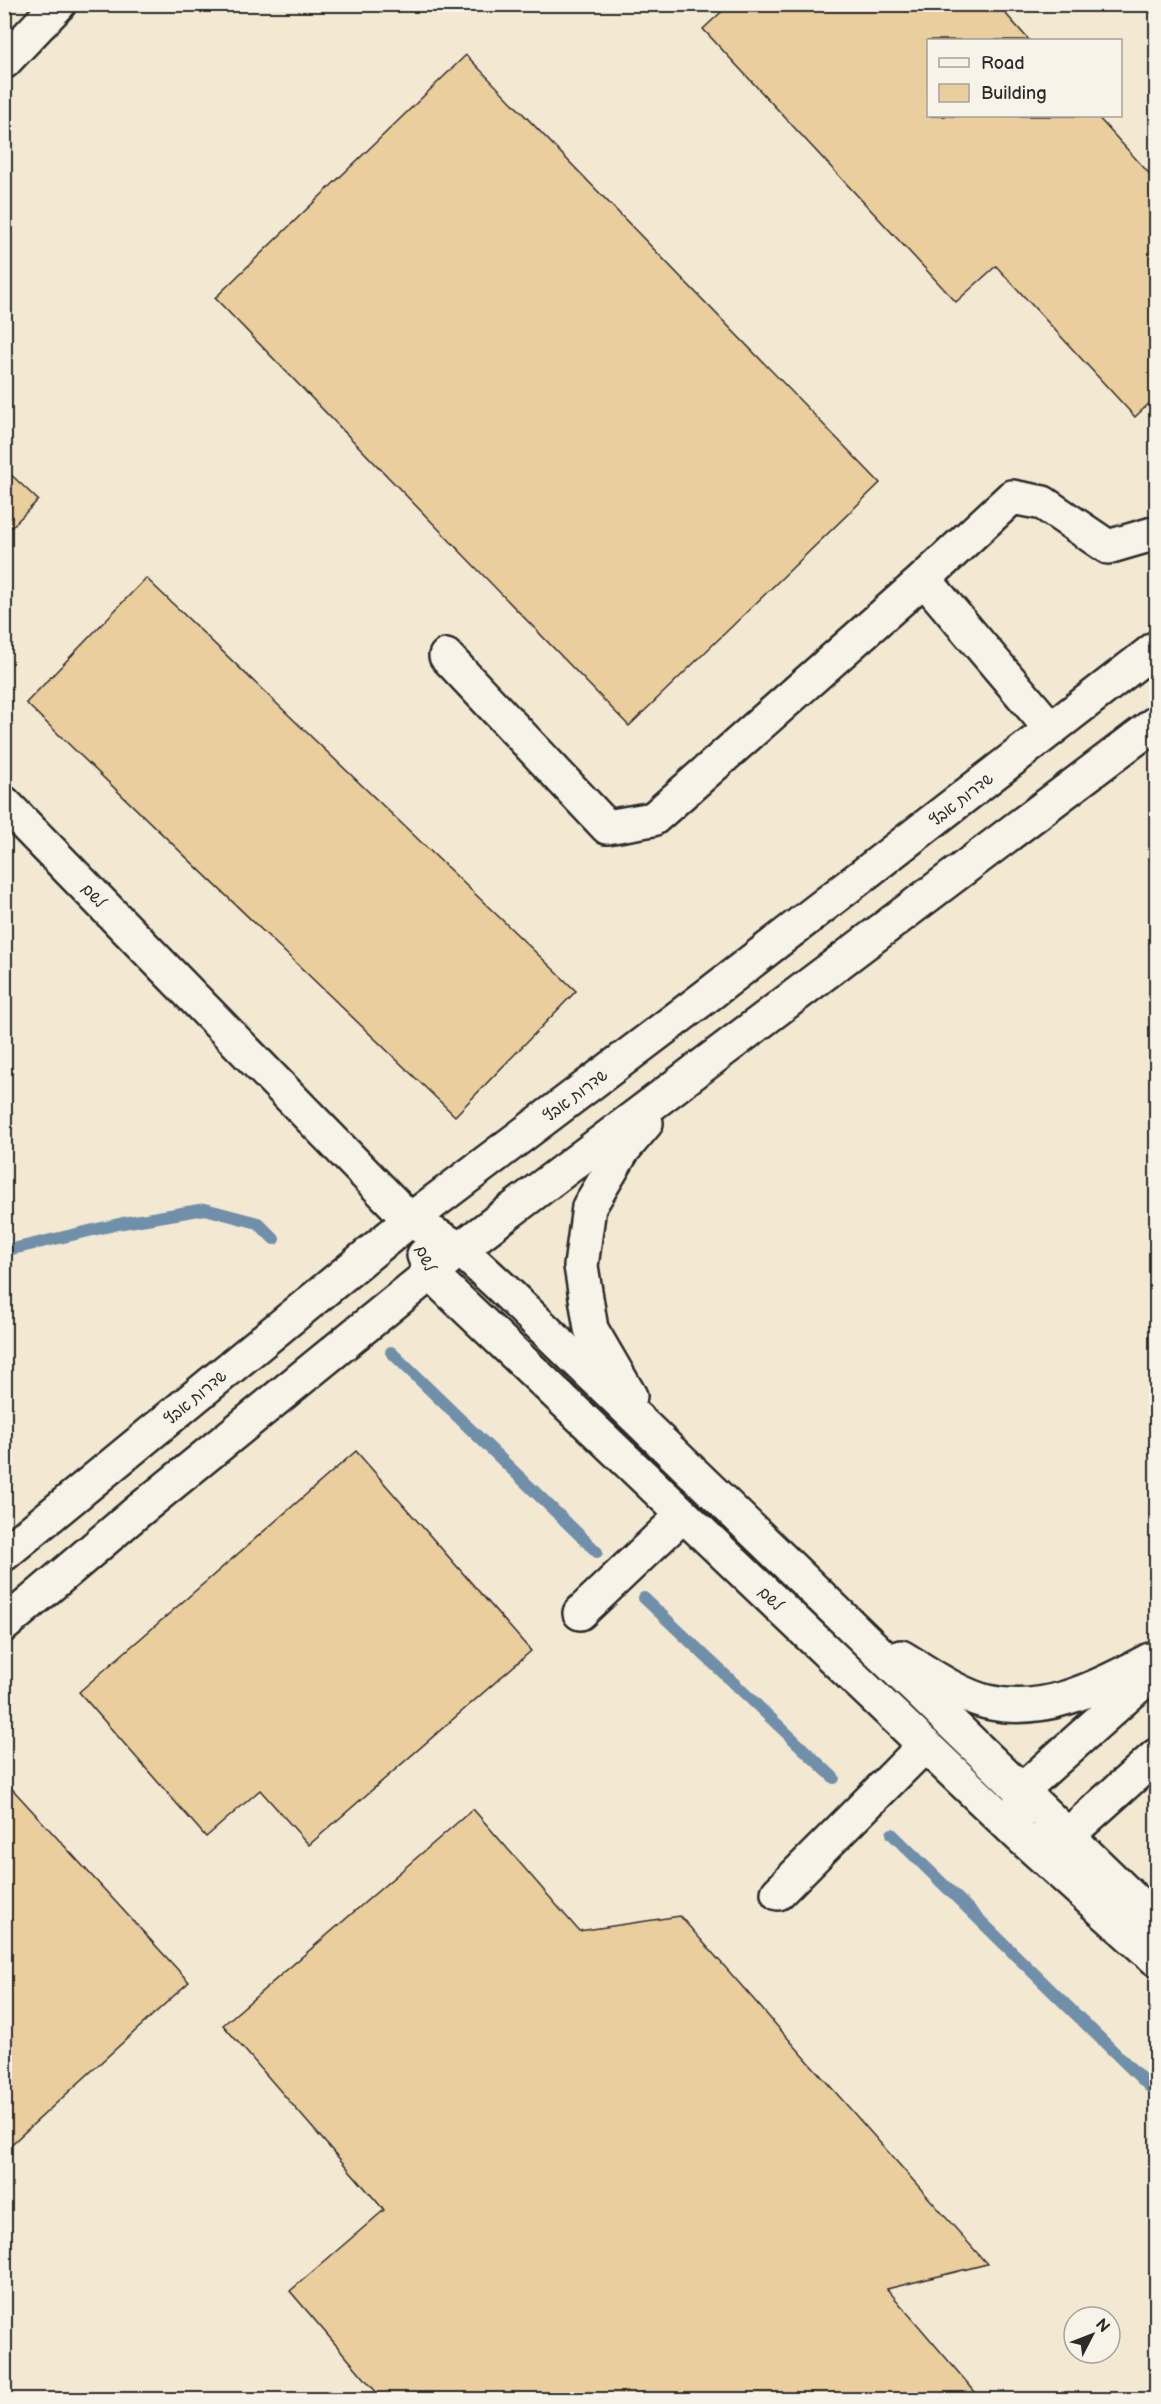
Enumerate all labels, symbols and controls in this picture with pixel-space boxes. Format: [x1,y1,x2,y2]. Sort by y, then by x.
legend [927,39,1122,117]
text: Road [981,53,1025,74]
text: Building [981,83,1047,104]
street label: שדרות אבץ [926,769,998,831]
street label: לשם [77,880,110,913]
street label: שדרות אבץ [540,1066,612,1127]
street label: לשם [410,1243,439,1275]
street label: שדרות אבץ [161,1366,231,1430]
street label: לשם [754,1583,787,1616]
north arrow [1062,2305,1122,2365]
text: N [1091,2315,1113,2337]

